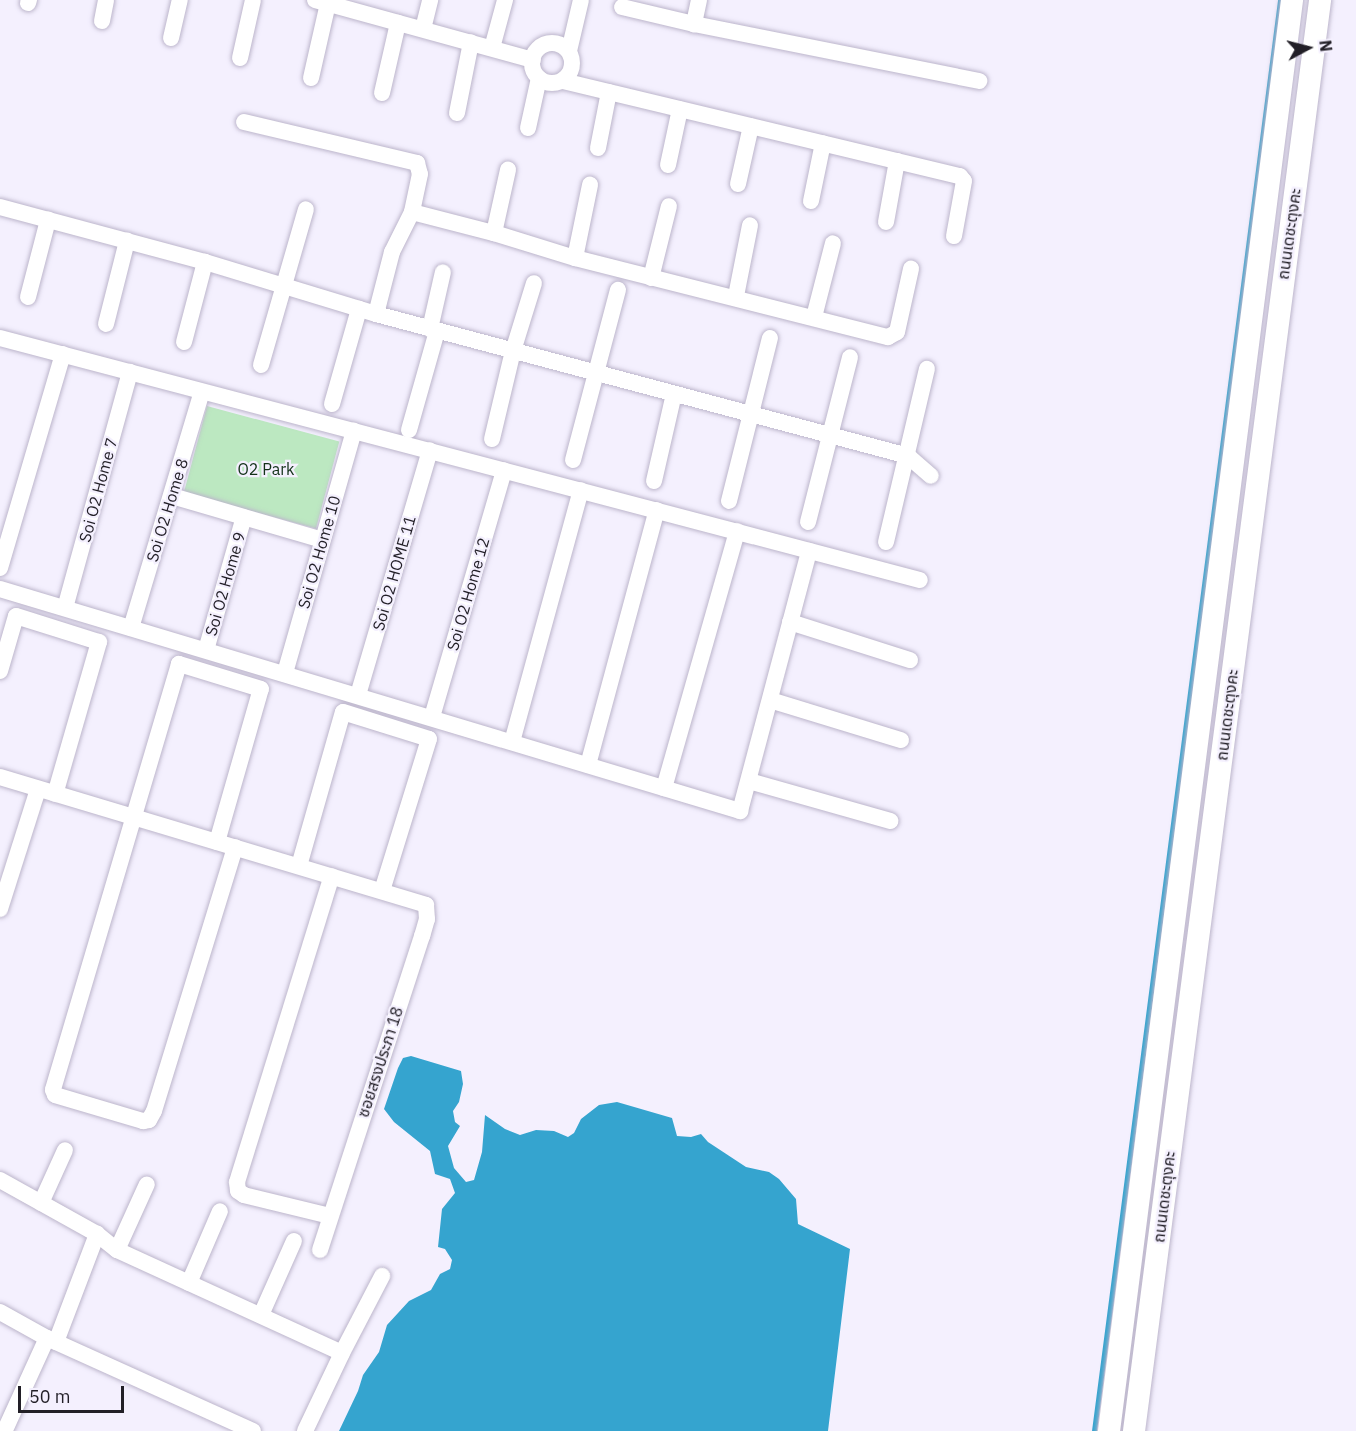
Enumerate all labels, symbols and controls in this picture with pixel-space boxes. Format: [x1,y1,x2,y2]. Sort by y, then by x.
north arrow [1278,18,1338,78]
text: N [1315,39,1336,53]
street label: ถนนเดชะตุงคะ [1273,187,1305,281]
street label: Soi O2 Home 7 [75,436,121,544]
street label: Soi O2 Home 8 [142,456,192,564]
park label: O2 Park [237,459,295,479]
street label: Soi O2 Home 10 [294,493,344,611]
street label: Soi O2 HOME 11 [368,513,420,633]
street label: Soi O2 Home 9 [201,530,249,638]
street label: Soi O2 Home 12 [443,535,493,653]
street label: ถนนเดชะตุงคะ [1212,668,1242,762]
street label: ซอยสรงประภา 18 [353,1004,407,1120]
street label: ถนนเดชะตุงคะ [1149,1150,1179,1244]
scale bar [21,1374,128,1412]
text: 50 m [29,1385,71,1408]

